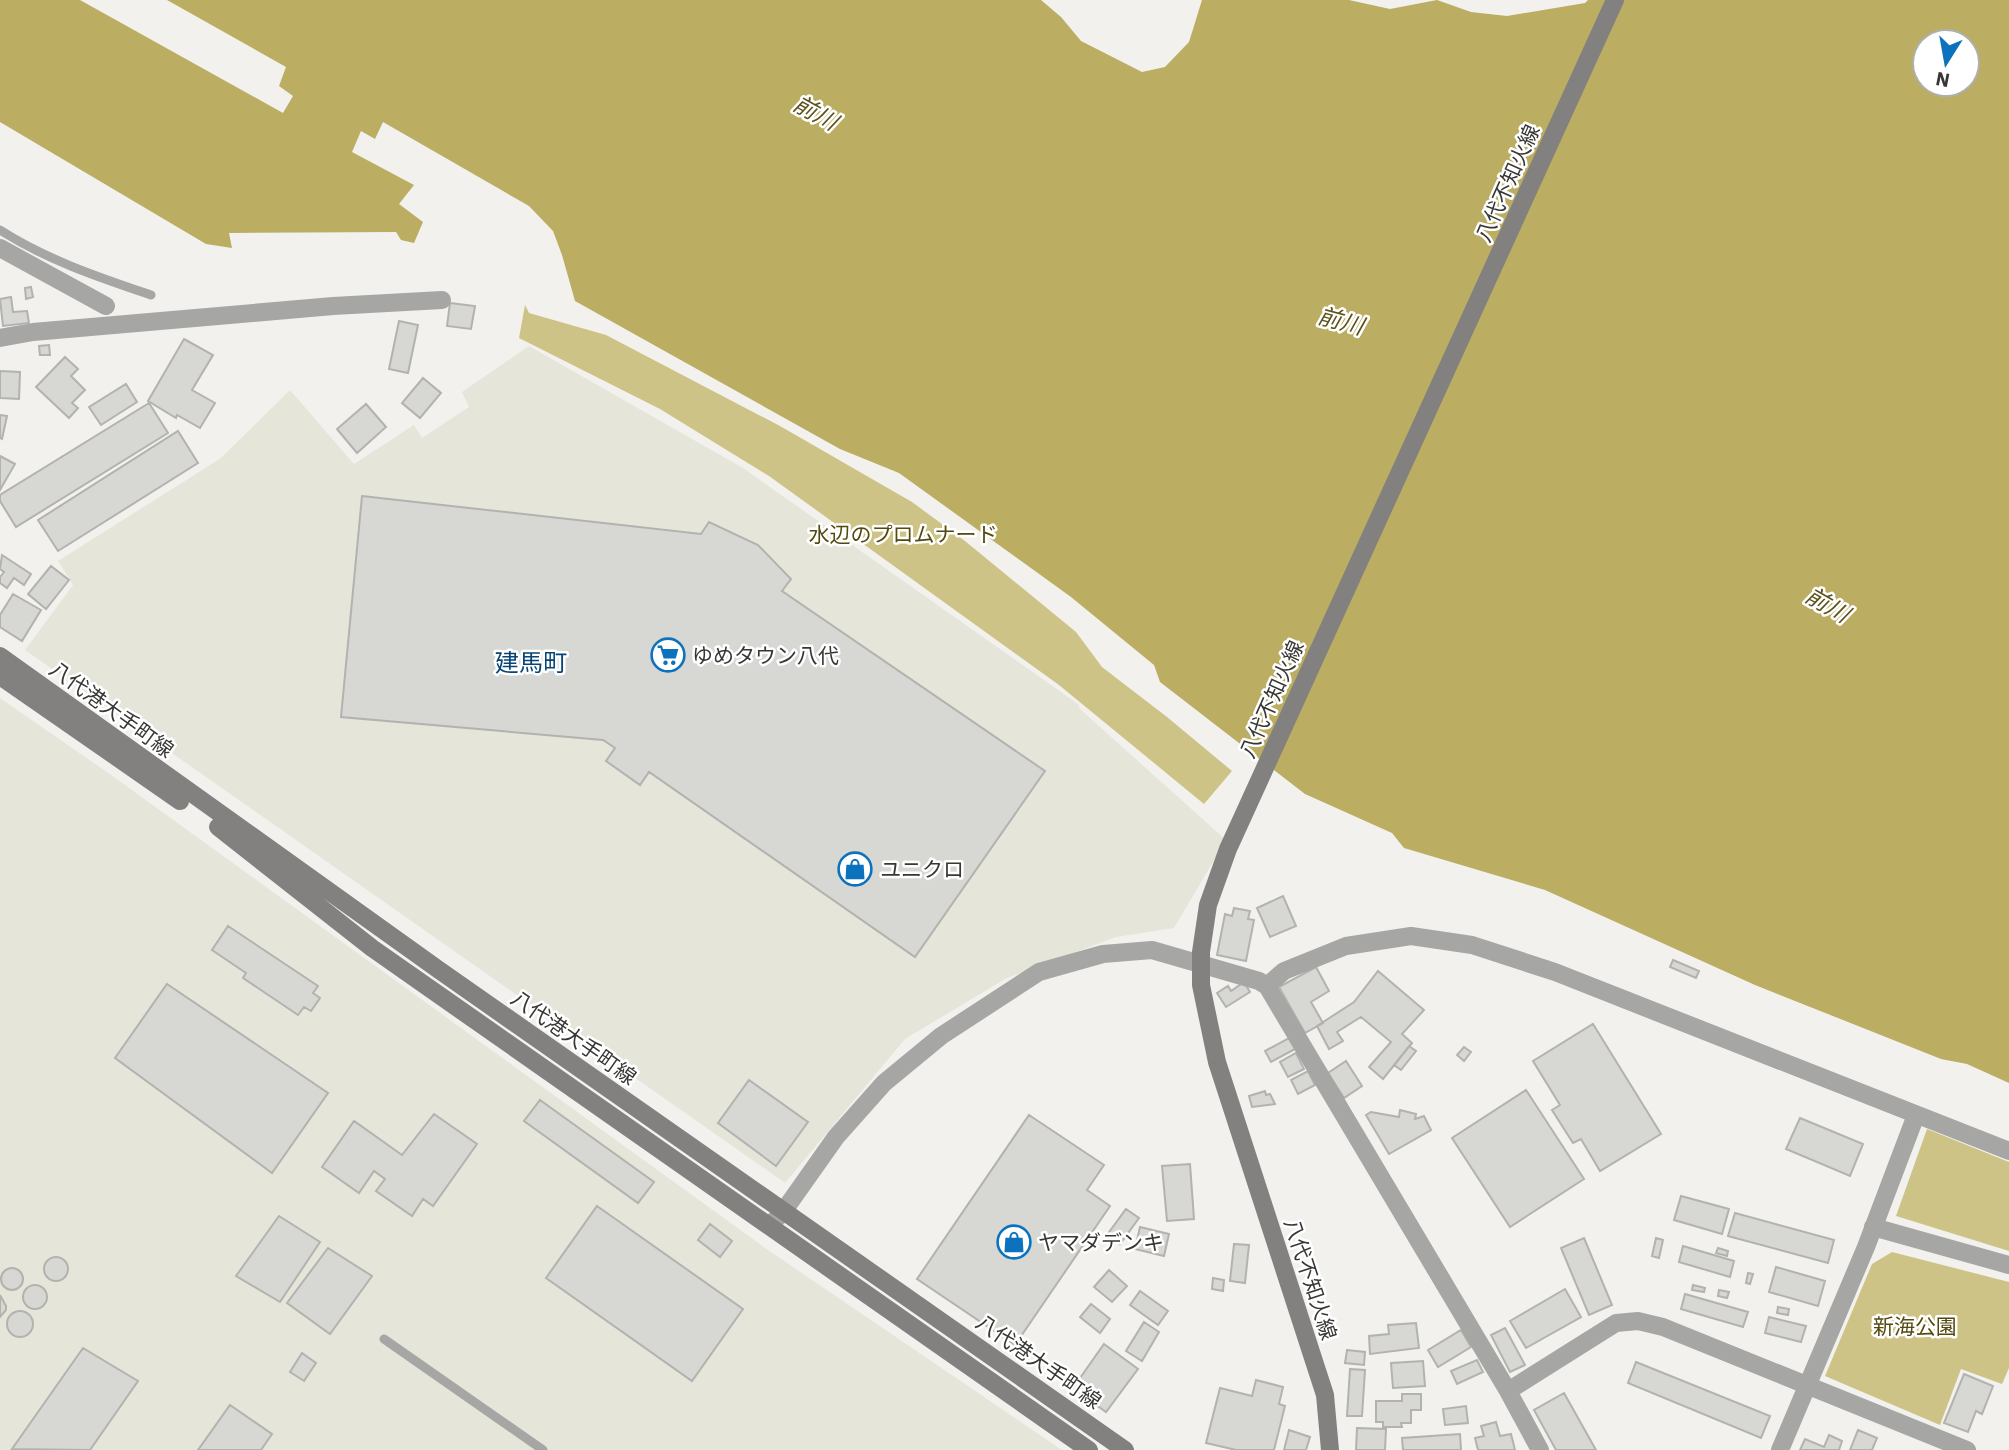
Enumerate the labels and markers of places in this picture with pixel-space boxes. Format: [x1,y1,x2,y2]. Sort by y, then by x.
supermarket icon: ゆめタウン八代 [649,636,687,674]
place label: ゆめタウン八代 [692,641,839,669]
shop icon: ユニクロ [836,850,874,888]
place label: ユニクロ [880,855,964,883]
shop icon: ヤマダデンキ [995,1223,1033,1261]
place label: ヤマダデンキ [1038,1228,1164,1256]

